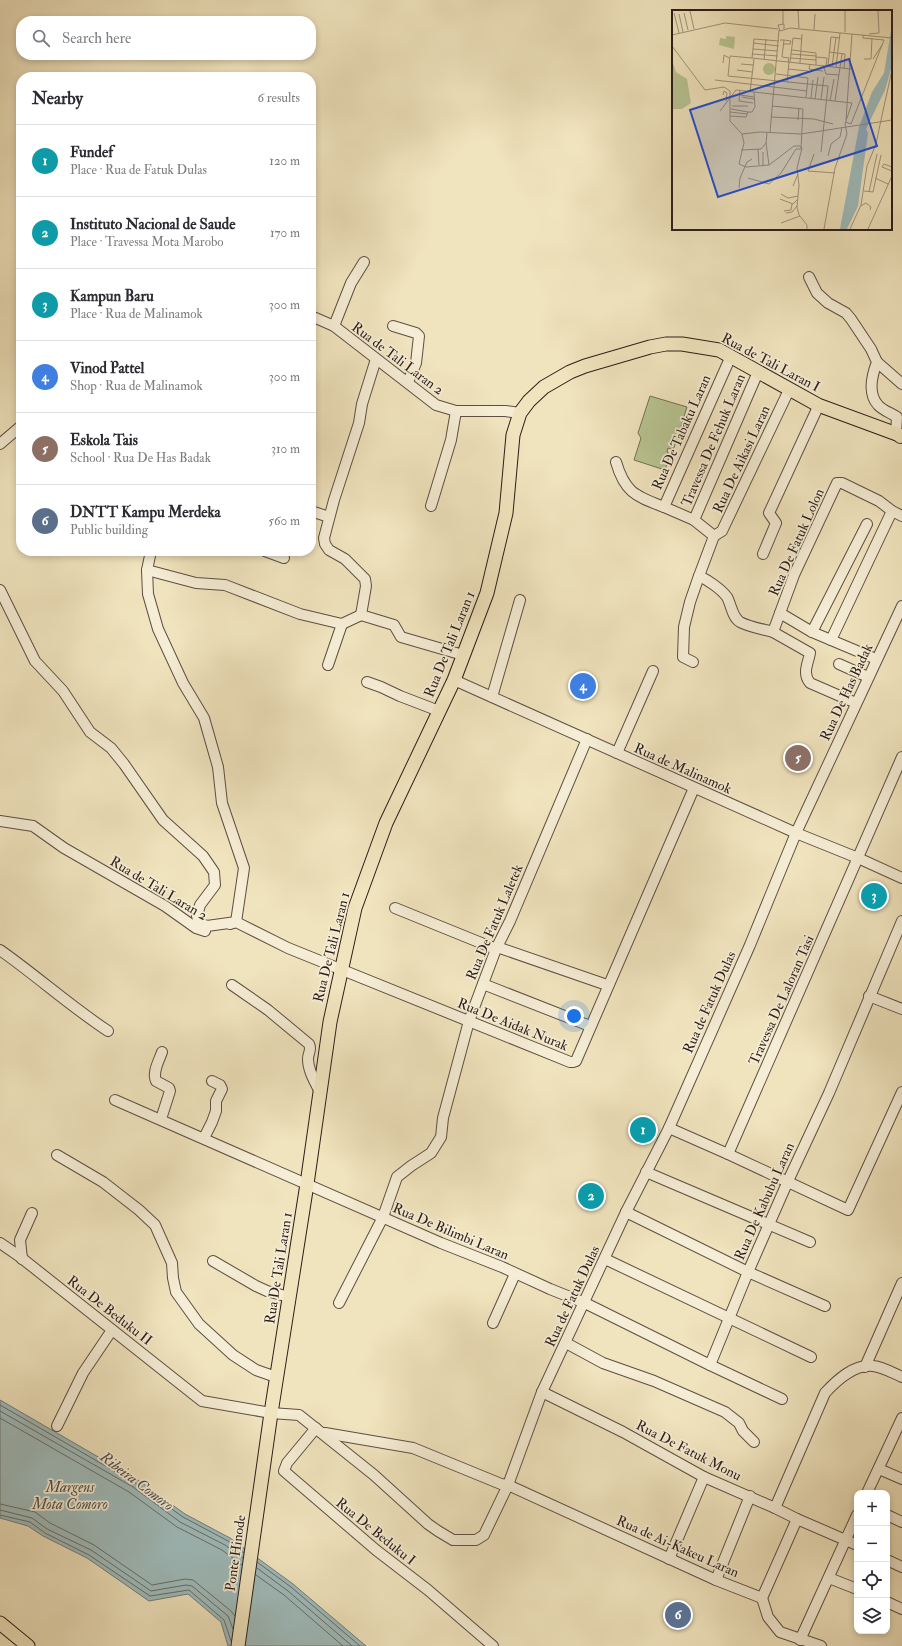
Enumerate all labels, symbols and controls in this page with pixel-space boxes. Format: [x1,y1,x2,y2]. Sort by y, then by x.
inset map [672,10,892,230]
search box [16,16,316,60]
icon: search [30,27,52,49]
text: Search here [62,29,131,48]
text: Nearby [32,88,83,109]
text: 6 results [257,90,300,106]
text: Fundef [70,143,113,162]
text: 1 [43,153,47,169]
text: 120 m [269,153,300,169]
text: Place · Rua de Fatuk Dulas [70,162,207,178]
text: Instituto Nacional de Saude [70,215,236,234]
text: 2 [42,225,48,241]
text: 170 m [270,225,300,241]
text: Place · Travessa Mota Marobo [70,234,224,250]
text: Kampun Baru [70,287,154,306]
text: 3 [43,297,48,313]
text: 300 m [269,297,300,313]
text: Place · Rua de Malinamok [70,306,203,322]
street label: Rua de Tali Laran 2 [348,318,447,398]
street label: Rua de Tali Laran I [719,329,823,396]
text: Vinod Pattel [70,359,144,378]
text: 4 [41,369,49,385]
text: 300 m [269,369,300,385]
street label: Travessa De Fehuk Laran [678,371,749,509]
street label: Rua De Tabaku Laran [648,372,714,492]
text: Shop · Rua de Malinamok [70,378,203,394]
street label: Rua De Aikasi Laran [709,403,774,516]
text: Eskola Tais [70,431,138,450]
text: 5 [42,441,48,457]
text: 310 m [271,441,300,457]
text: School · Rua De Has Badak [70,450,211,466]
street label: Rua De Fatuk Lolon [765,486,828,599]
text: DNTT Kampu Merdeka [70,503,221,522]
text: 6 [42,513,48,529]
text: 560 m [268,513,300,529]
text: Public building [70,522,148,538]
street label: Rua De Tali Laran 1 [420,589,478,700]
street label: Rua De Has Badak [817,641,877,744]
pin: 4 [570,671,596,701]
street label: Rua de Malinamok [631,739,735,798]
pin: 5 [785,743,811,773]
street label: Rua de Tali Laran 2 [107,853,210,924]
street label: Rua De Fatuk Laletek [462,862,527,983]
pin: 3 [861,881,887,911]
street label: Rua De Tali Laran 1 [310,890,353,1004]
street label: Travessa De Laloran Tasi [745,932,818,1068]
street label: Rua de Fatuk Dulas [679,948,740,1056]
street label: Rua De Aidak Nurak [455,994,571,1055]
your location [564,1006,584,1026]
pin: 1 [630,1115,656,1145]
street label: Rua De Kabubu Laran [731,1140,798,1263]
pin: 2 [578,1181,604,1211]
street label: Rua De Bilimbi Laran [390,1199,511,1264]
street label: Rua De Tali Laran 1 [261,1211,296,1325]
street label: Rua de Fatuk Dulas [542,1243,603,1350]
street label: Rua De Beduku II [64,1272,156,1349]
street label: Rua De Fatuk Monu [633,1417,744,1484]
water label: Ribeira Comoro [95,1447,177,1515]
water label: Margens Mota Comoro [31,1478,108,1514]
map controls [854,1490,890,1634]
button: + [854,1490,890,1526]
street label: Rua De Beduku I [332,1494,419,1569]
street label: Rua de Ai-Kakeu Laran [614,1512,742,1581]
street label: Ponte Hinode [222,1514,249,1592]
button: − [854,1526,890,1562]
button: locate [854,1562,890,1598]
button: layers [854,1598,890,1634]
pin: 6 [665,1600,691,1630]

